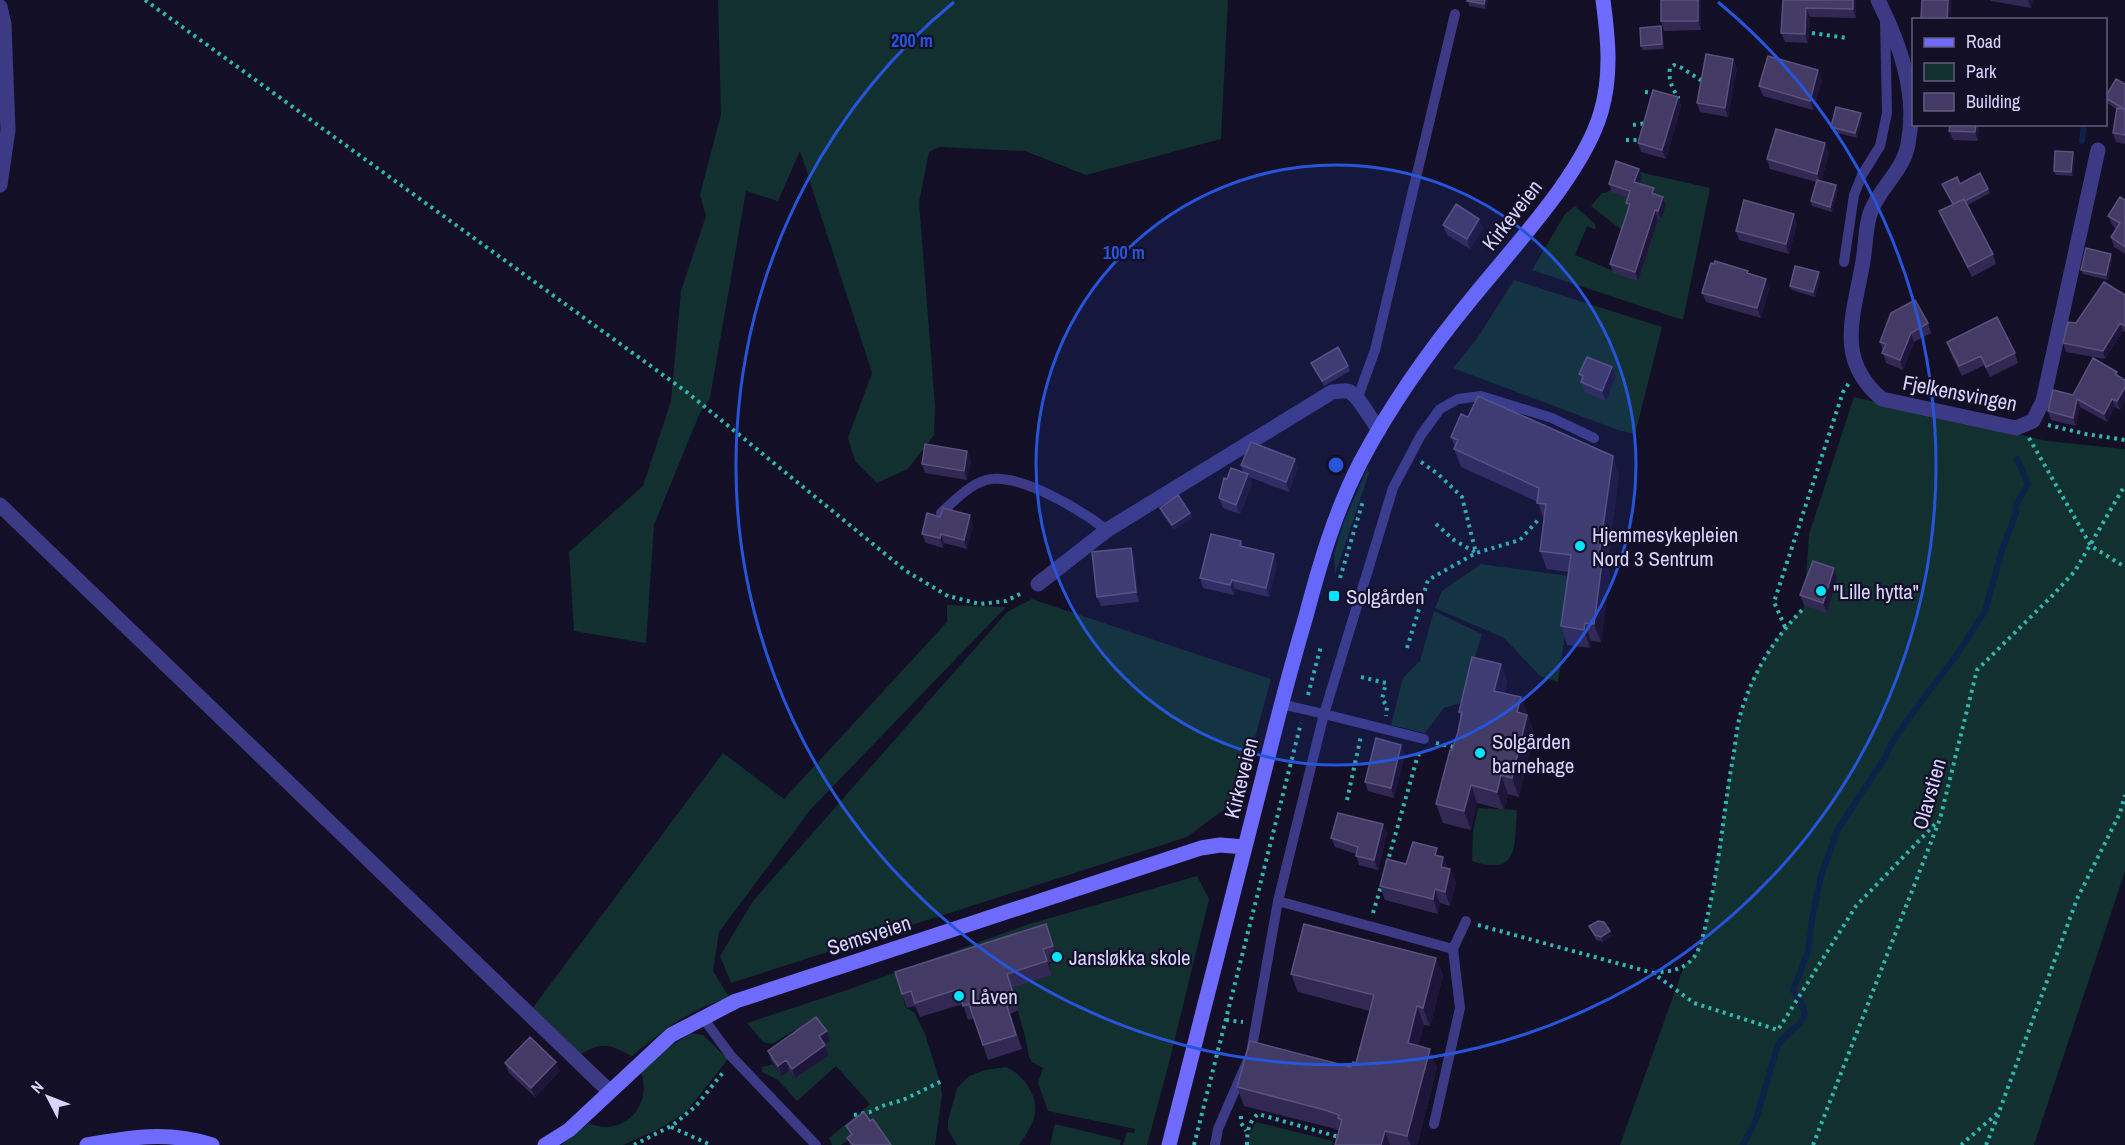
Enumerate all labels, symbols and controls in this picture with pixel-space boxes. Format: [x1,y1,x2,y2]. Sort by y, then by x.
legend [1912,18,2107,126]
text: 200 m [891,28,933,53]
text: Road [1966,29,2001,54]
text: Park [1966,59,1997,84]
text: Building [1966,89,2021,114]
street label: Kirkeveien [1475,174,1549,256]
text: 100 m [1103,240,1145,265]
street label: Fjelkensvingen [1900,368,2020,418]
centre of rings [1326,455,1346,475]
place label: Hjemmesykepleien Nord 3 Sentrum [1592,520,1738,573]
marker: Hjemmesykepleien Nord 3 Sentrum [1573,539,1587,553]
place label: "Lille hytta" [1833,577,1919,606]
place label: Solgården [1346,582,1425,611]
marker: "Lille hytta" [1814,584,1828,598]
marker: Solgården [1327,589,1341,603]
place label: Solgården barnehage [1492,727,1574,780]
street label: Kirkeveien [1217,735,1265,821]
marker: Solgården barnehage [1473,746,1487,760]
street label: Olavstien [1905,755,1953,833]
street label: Semsveien [824,908,914,962]
place label: Jansløkka skole [1069,943,1191,972]
marker: Jansløkka skole [1050,950,1064,964]
place label: Låven [971,982,1018,1011]
marker: Låven [952,989,966,1003]
north arrow [18,1067,78,1127]
text: N [26,1076,48,1098]

